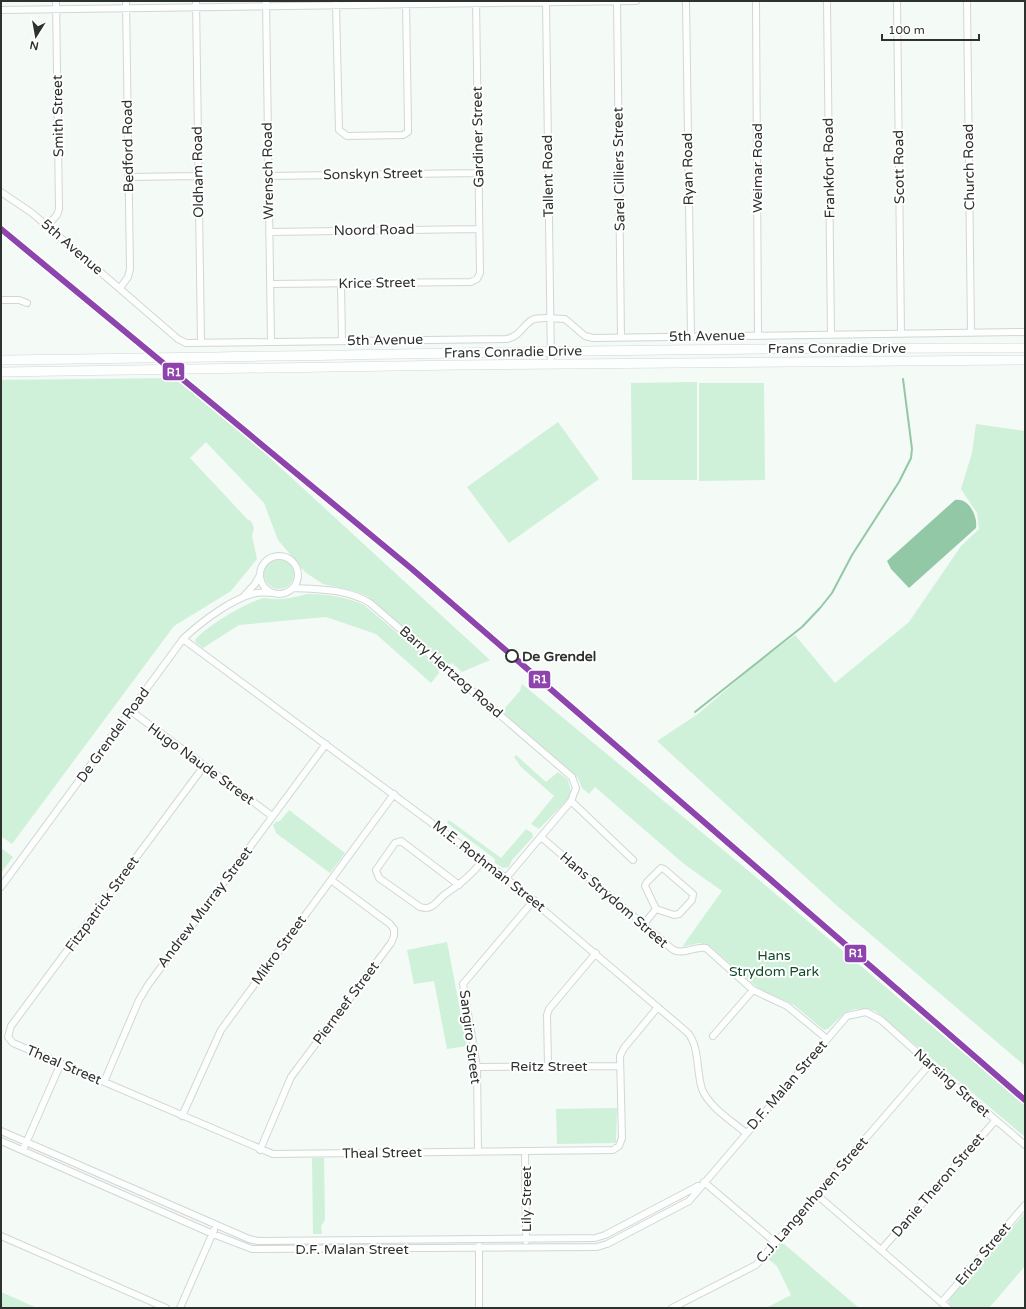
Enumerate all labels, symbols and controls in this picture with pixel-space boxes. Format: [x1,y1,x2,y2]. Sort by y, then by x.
north arrow [16,16,56,56]
scale bar [882,16,979,42]
text: 100 m [888,23,925,37]
text: N [29,38,40,53]
street label: Smith Street [49,74,67,157]
street label: Gardiner Street [469,86,487,188]
street label: Bedford Road [119,100,137,192]
street label: Sarel Cilliers Street [609,106,629,231]
street label: Frankfort Road [820,118,838,218]
street label: Wrensch Road [259,122,277,220]
street label: Weimar Road [749,123,766,213]
street label: Church Road [960,124,978,210]
street label: Oldham Road [189,126,207,218]
street label: Scott Road [890,130,908,204]
street label: Ryan Road [679,133,697,205]
street label: Tallent Road [539,135,557,217]
street label: Sonskyn Street [323,165,424,183]
street label: 5th Avenue [38,216,106,279]
street label: Noord Road [333,221,415,239]
street label: Krice Street [338,274,416,292]
street label: 5th Avenue [669,327,745,345]
street label: 5th Avenue [347,331,423,349]
street label: Frans Conradie Drive [768,340,906,357]
street label: Frans Conradie Drive [444,342,582,362]
line badge: R1 [162,362,185,381]
text: R1 [167,366,181,379]
street label: Barry Hertzog Road [396,622,506,722]
place label: De Grendel [522,648,596,665]
marker: De Grendel [505,649,519,663]
line badge: R1 [528,670,551,689]
text: R1 [533,673,547,686]
street label: De Grendel Road [73,684,153,786]
street label: Hugo Naude Street [144,720,258,809]
street label: M.E. Rothman Street [429,817,549,916]
street label: Andrew Murray Street [154,843,256,971]
street label: Hans Strydom Street [556,848,672,952]
street label: Fitzpatrick Street [62,853,143,955]
street label: Mikro Street [248,911,310,988]
line badge: R1 [844,944,867,963]
park label: Hans Strydom Park [729,947,819,980]
text: R1 [849,947,863,960]
street label: Pierneef Street [309,958,383,1048]
street label: Sangiro Street [456,989,484,1086]
street label: D.F. Malan Street [743,1036,831,1133]
street label: Theal Street [24,1042,105,1089]
street label: Narsing Street [910,1045,994,1121]
street label: Reitz Street [510,1058,588,1075]
street label: Danie Theron Street [888,1129,988,1241]
street label: C.J. Langenhoven Street [753,1133,872,1267]
street label: Theal Street [342,1144,423,1162]
street label: Lily Street [518,1165,535,1232]
street label: Erica Street [952,1219,1015,1289]
street label: D.F. Malan Street [295,1241,409,1258]

